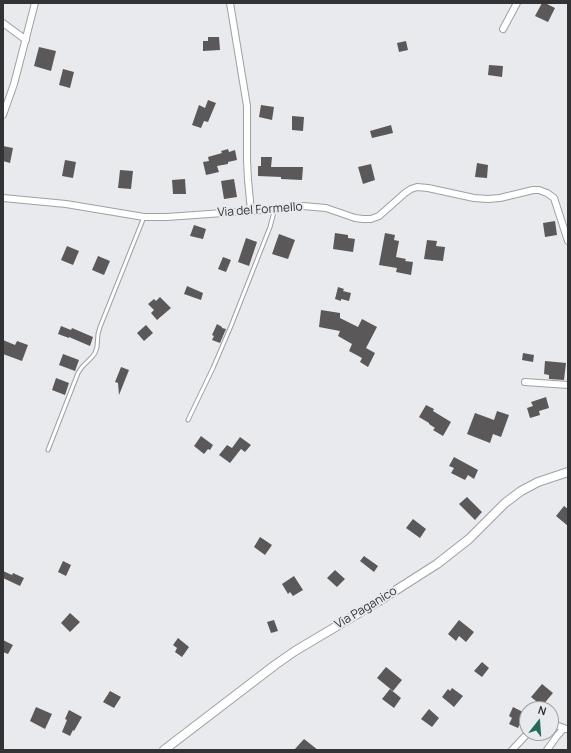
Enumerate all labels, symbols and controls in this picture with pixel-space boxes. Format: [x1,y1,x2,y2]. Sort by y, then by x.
street label: Via del Formello [217,200,303,220]
street label: Via Paganico [332,584,400,632]
north arrow [519,701,559,741]
text: N [536,702,548,718]

